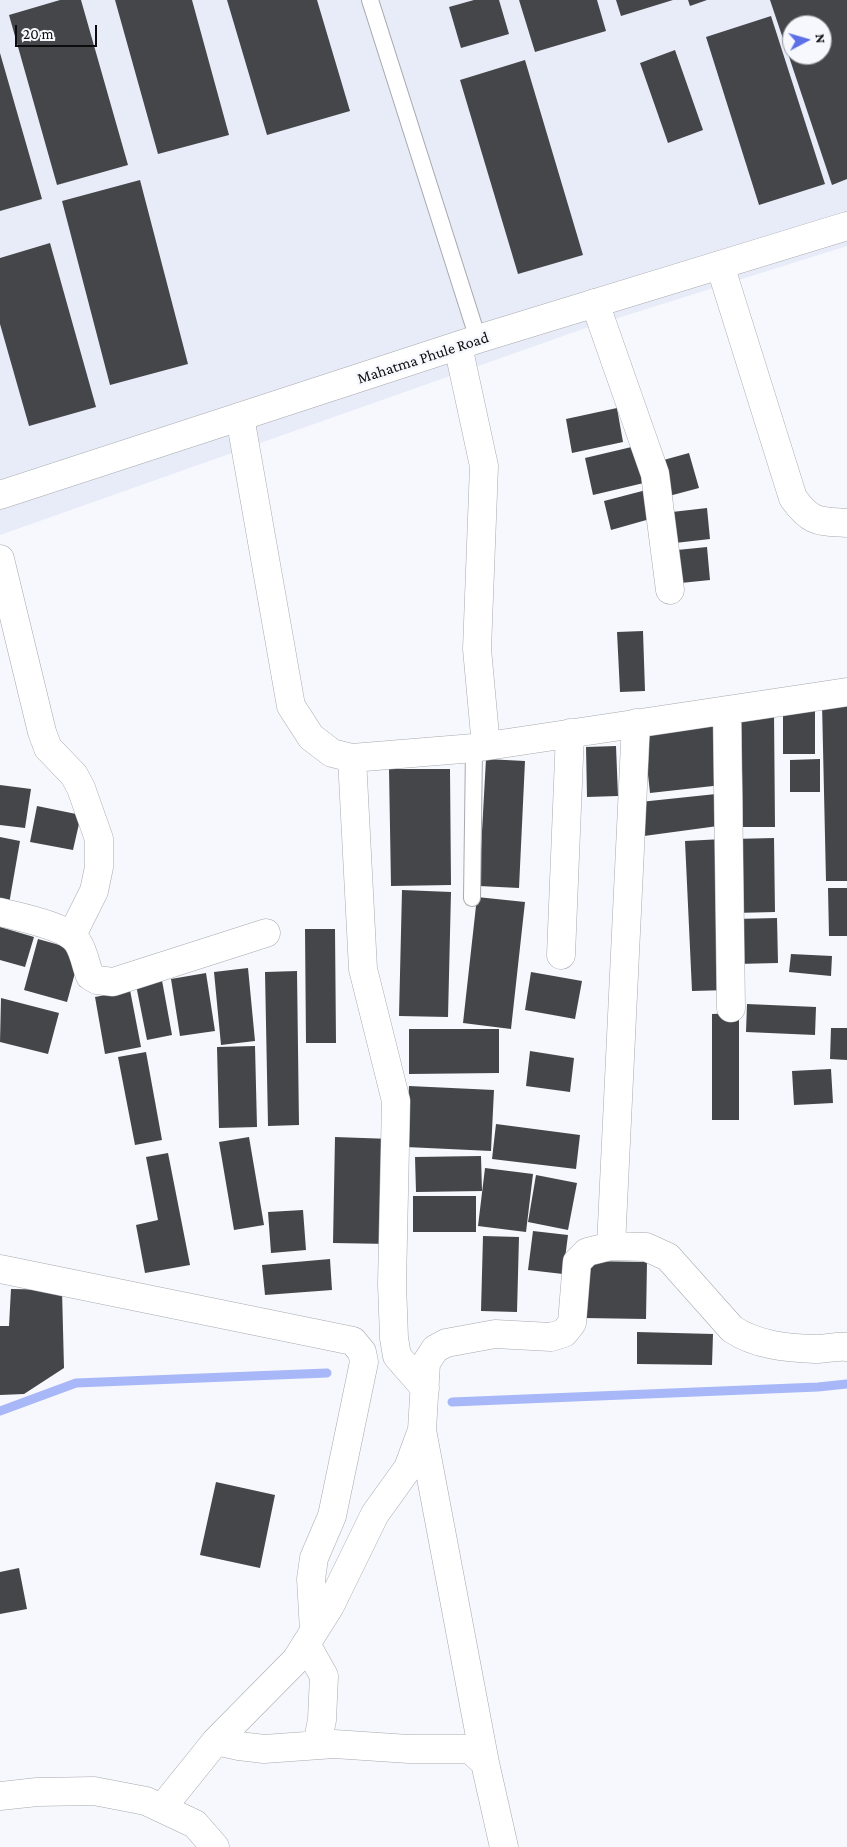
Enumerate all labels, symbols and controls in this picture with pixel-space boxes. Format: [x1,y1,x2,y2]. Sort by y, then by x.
scale bar [18,15,100,47]
north arrow [782,15,832,65]
text: 20 m [23,26,54,42]
text: N [812,33,829,44]
street label: Mahatma Phule Road [355,328,491,388]

